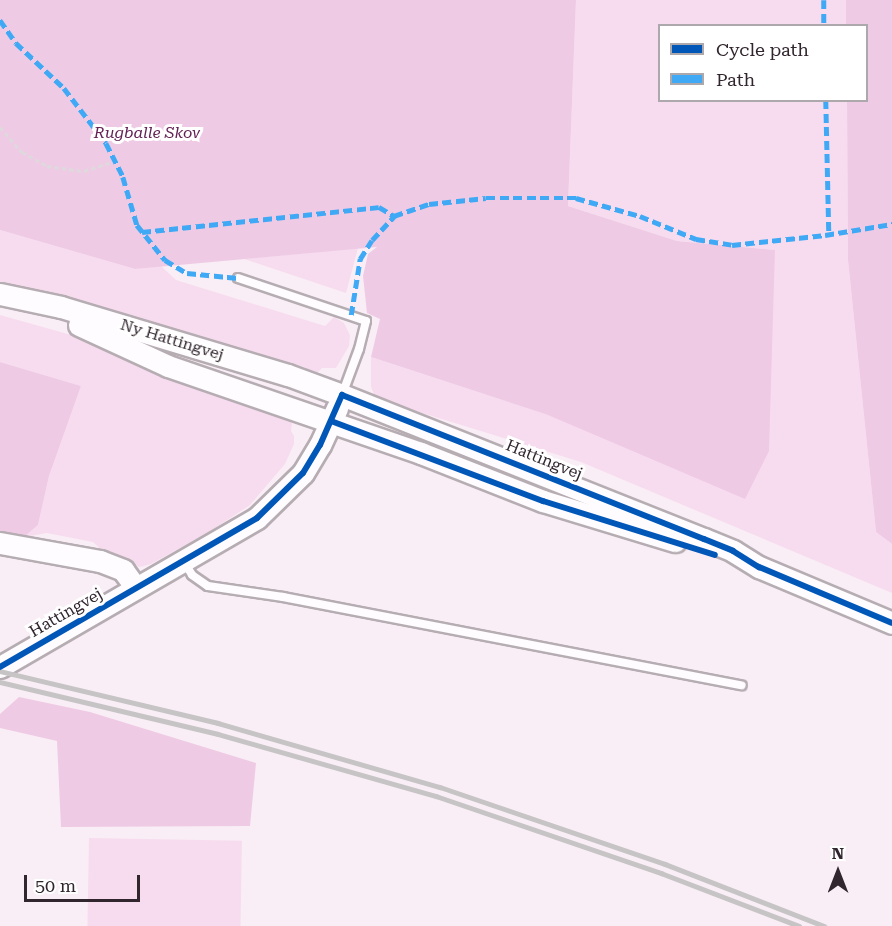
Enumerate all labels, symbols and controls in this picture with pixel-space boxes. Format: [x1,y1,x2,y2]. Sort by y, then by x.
legend [658,24,868,102]
text: Cycle path [716,39,809,60]
text: Path [716,69,755,90]
park label: Rugballe Skov [94,123,200,143]
street label: Ny Hattingvej [118,315,226,365]
street label: Hattingvej [503,436,585,484]
street label: Hattingvej [26,584,106,642]
north arrow [808,842,868,902]
text: N [832,844,844,863]
scale bar [27,863,142,901]
text: 50 m [35,875,76,896]

